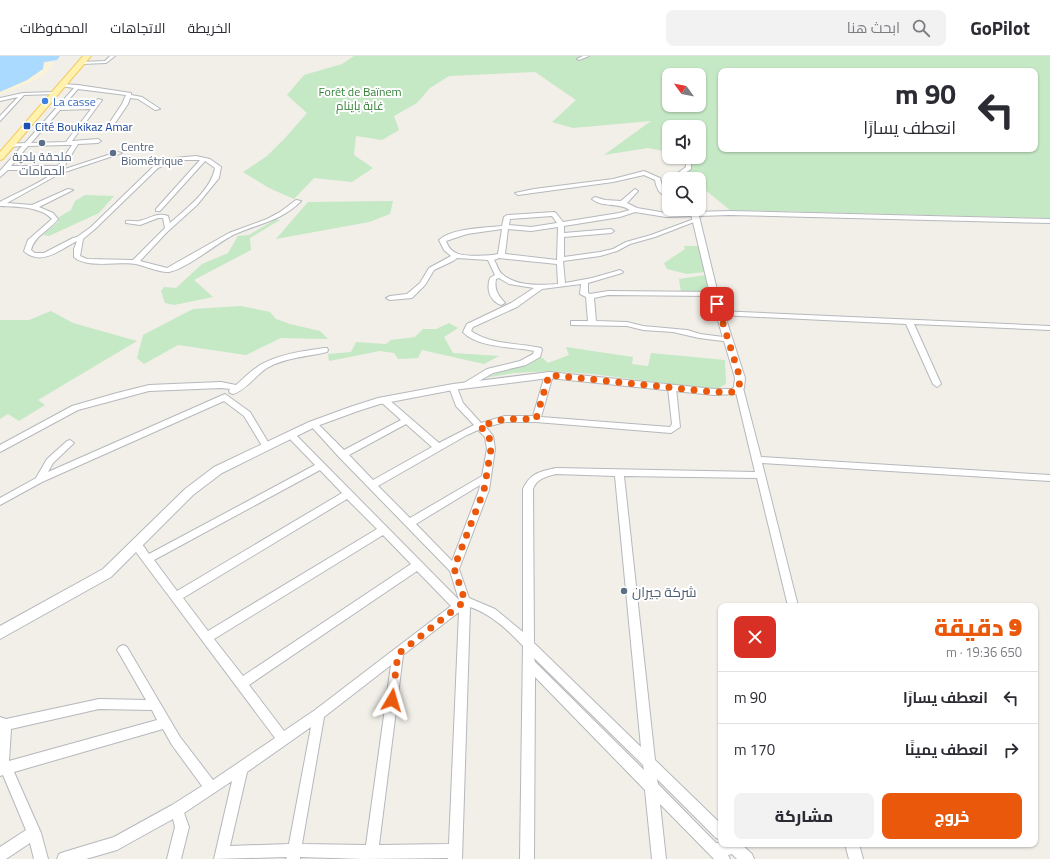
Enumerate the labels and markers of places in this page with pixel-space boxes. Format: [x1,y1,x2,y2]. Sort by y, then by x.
place label: La casse [53,92,96,111]
marker: La casse [40,96,50,106]
place label: Cité Boukikaz Amar [35,117,133,136]
marker: Cité Boukikaz Amar [22,121,32,131]
place label: Centre Biométrique [121,137,183,170]
marker: ملحقة بلدية الحمامات [37,138,47,148]
place label: ملحقة بلدية الحمامات [12,147,72,180]
marker: Centre Biométrique [108,148,118,158]
pin [700,287,734,321]
place label: شركة جيران [632,581,697,602]
marker: شركة جيران [619,586,629,596]

